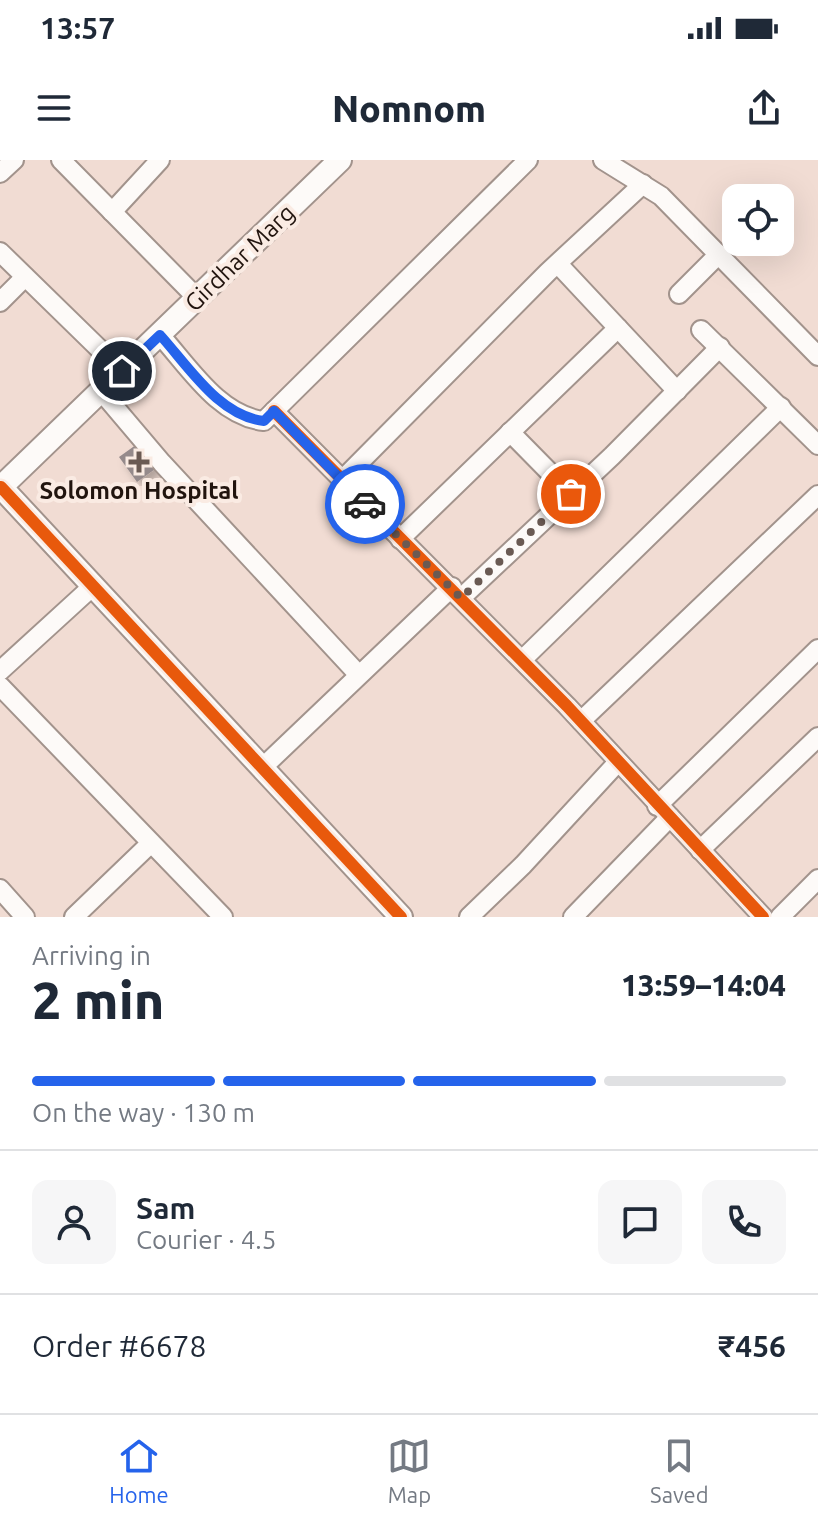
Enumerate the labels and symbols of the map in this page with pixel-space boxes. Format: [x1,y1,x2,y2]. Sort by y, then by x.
street label: Girdhar Marg [179,199,300,317]
pin [88,337,156,405]
marker: Solomon Hospital [128,451,150,473]
pin [537,460,605,528]
courier [325,464,405,544]
place label: Solomon Hospital [39,477,239,504]

